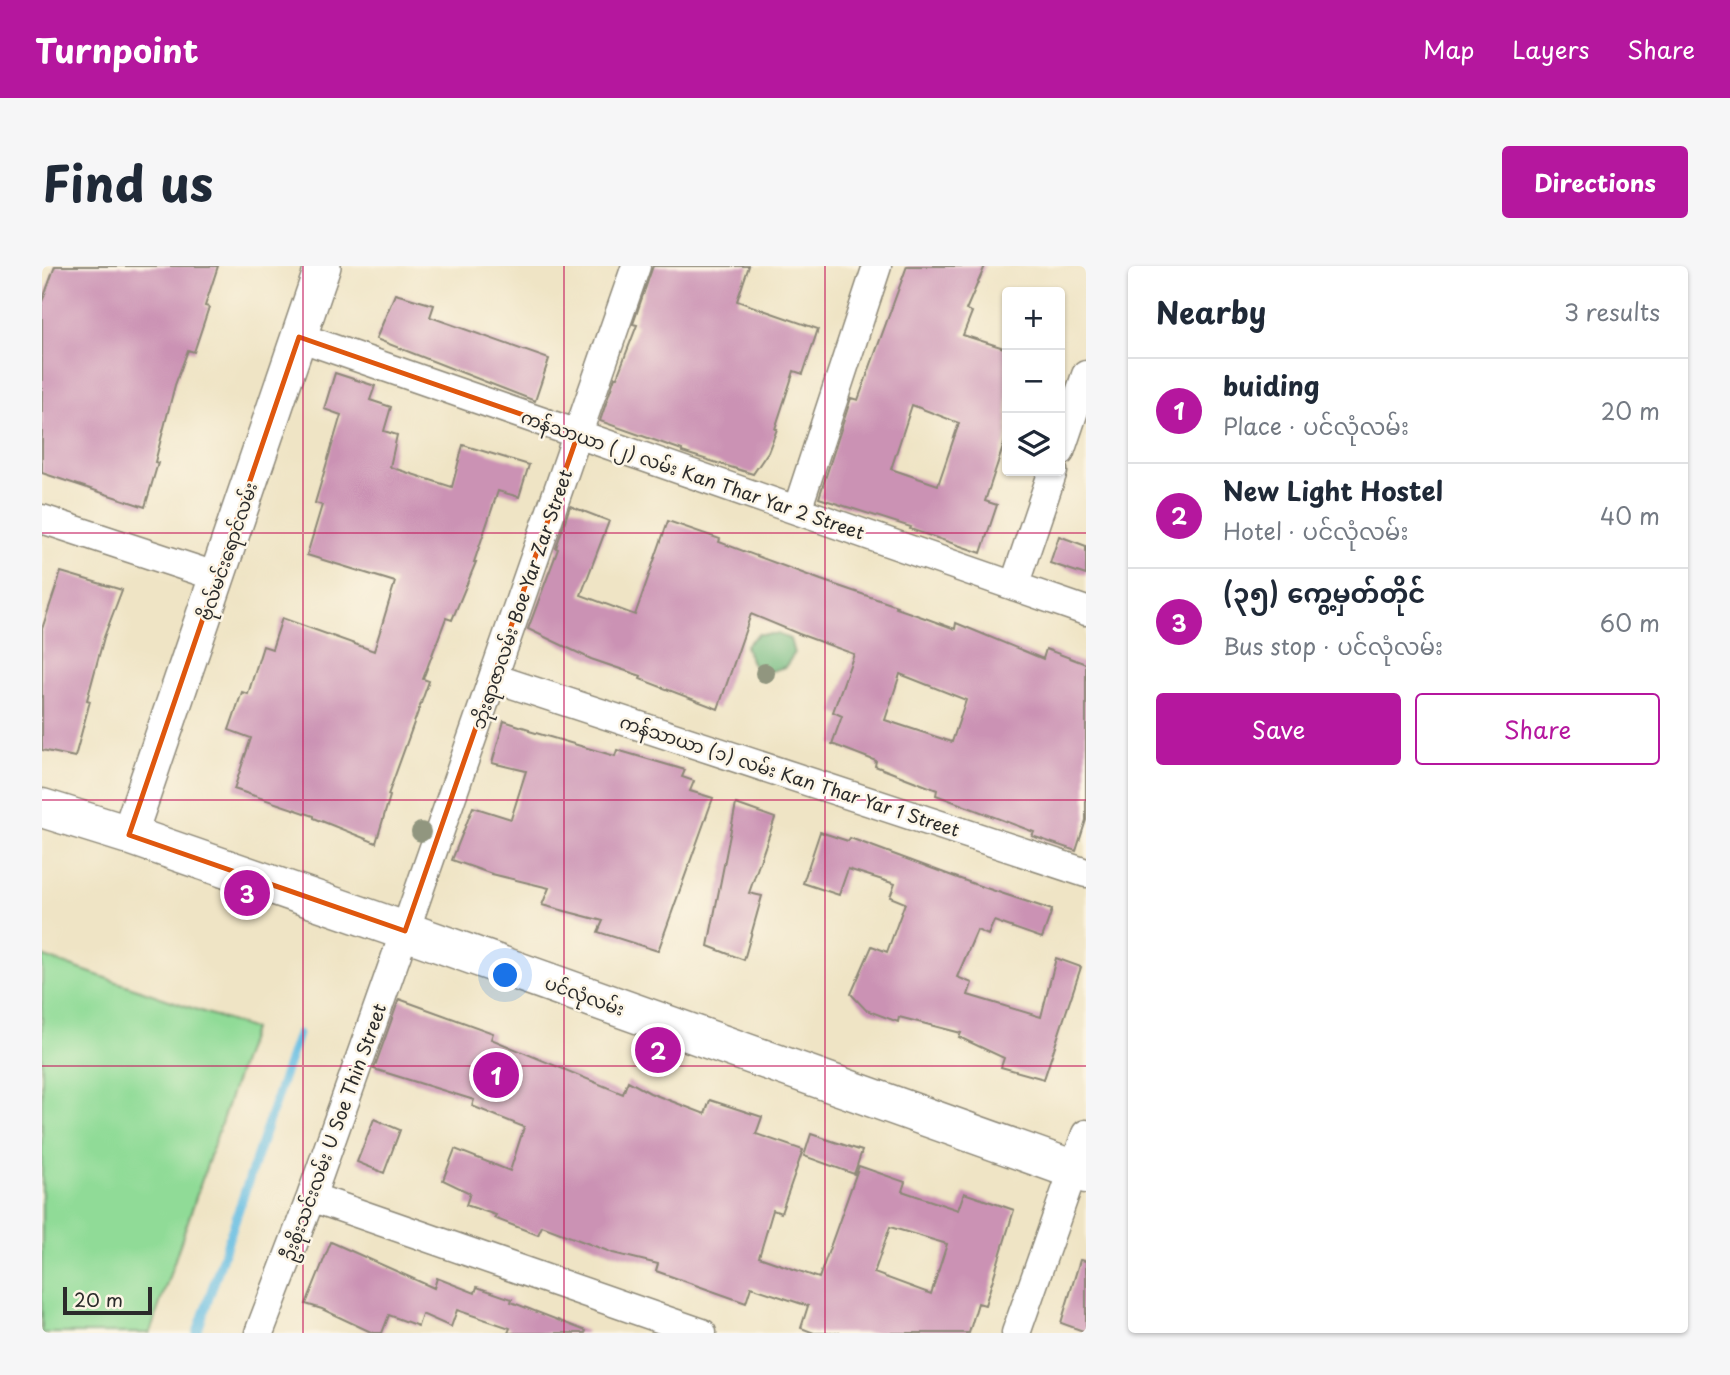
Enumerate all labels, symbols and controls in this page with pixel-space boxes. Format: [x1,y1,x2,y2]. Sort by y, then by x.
text: Turnpoint [35,24,199,74]
text: Map [1423,31,1474,67]
text: Layers [1512,31,1589,67]
text: Share [1627,31,1695,67]
text: Find us [42,145,213,219]
button: Directions [1502,146,1688,218]
map controls [1002,287,1065,476]
button: + [1002,287,1065,350]
text: Nearby [1156,289,1266,334]
text: 3 results [1564,294,1660,329]
button: − [1002,350,1065,413]
text: buiding [1223,366,1320,405]
text: 1 [1174,393,1185,428]
text: 20 m [1601,393,1660,428]
street label: ကန်သာယာ (၂) လမ်း Kan Thar Yar 2 Street [517,402,868,548]
text: Place · ပင်လုံလမ်း [1223,408,1409,443]
button: layers [1002,413,1065,476]
street label: ဘိုးရာဇာလမ်း Boe Yar Zar Street [464,466,581,733]
text: New Light Hostel [1223,471,1443,510]
street label: ဗိုလ်မင်းရောင်လမ်း [191,478,266,625]
text: 2 [1171,498,1187,533]
text: 40 m [1600,498,1660,533]
text: Hotel · ပင်လုံလမ်း [1223,513,1408,548]
text: (၃၅) ကွေ့မှတ်တိုင် [1223,573,1425,612]
text: 3 [1171,605,1187,640]
text: 60 m [1600,605,1660,640]
text: Bus stop · ပင်လုံလမ်း [1223,628,1443,663]
button: Save [1156,693,1401,765]
button: Share [1415,693,1660,765]
street label: ကန်သာယာ (၁) လမ်း Kan Thar Yar 1 Street [616,707,963,846]
pin: 3 [224,867,270,919]
your location [488,958,522,992]
street label: ပင်လုံလမ်း [540,968,629,1025]
street label: ဦးစိုးသင်းလမ်း U Soe Thin Street [274,999,395,1266]
pin: 2 [635,1024,681,1076]
pin: 1 [473,1049,519,1101]
scale bar [63,1284,152,1316]
text: 20 m [74,1285,123,1313]

